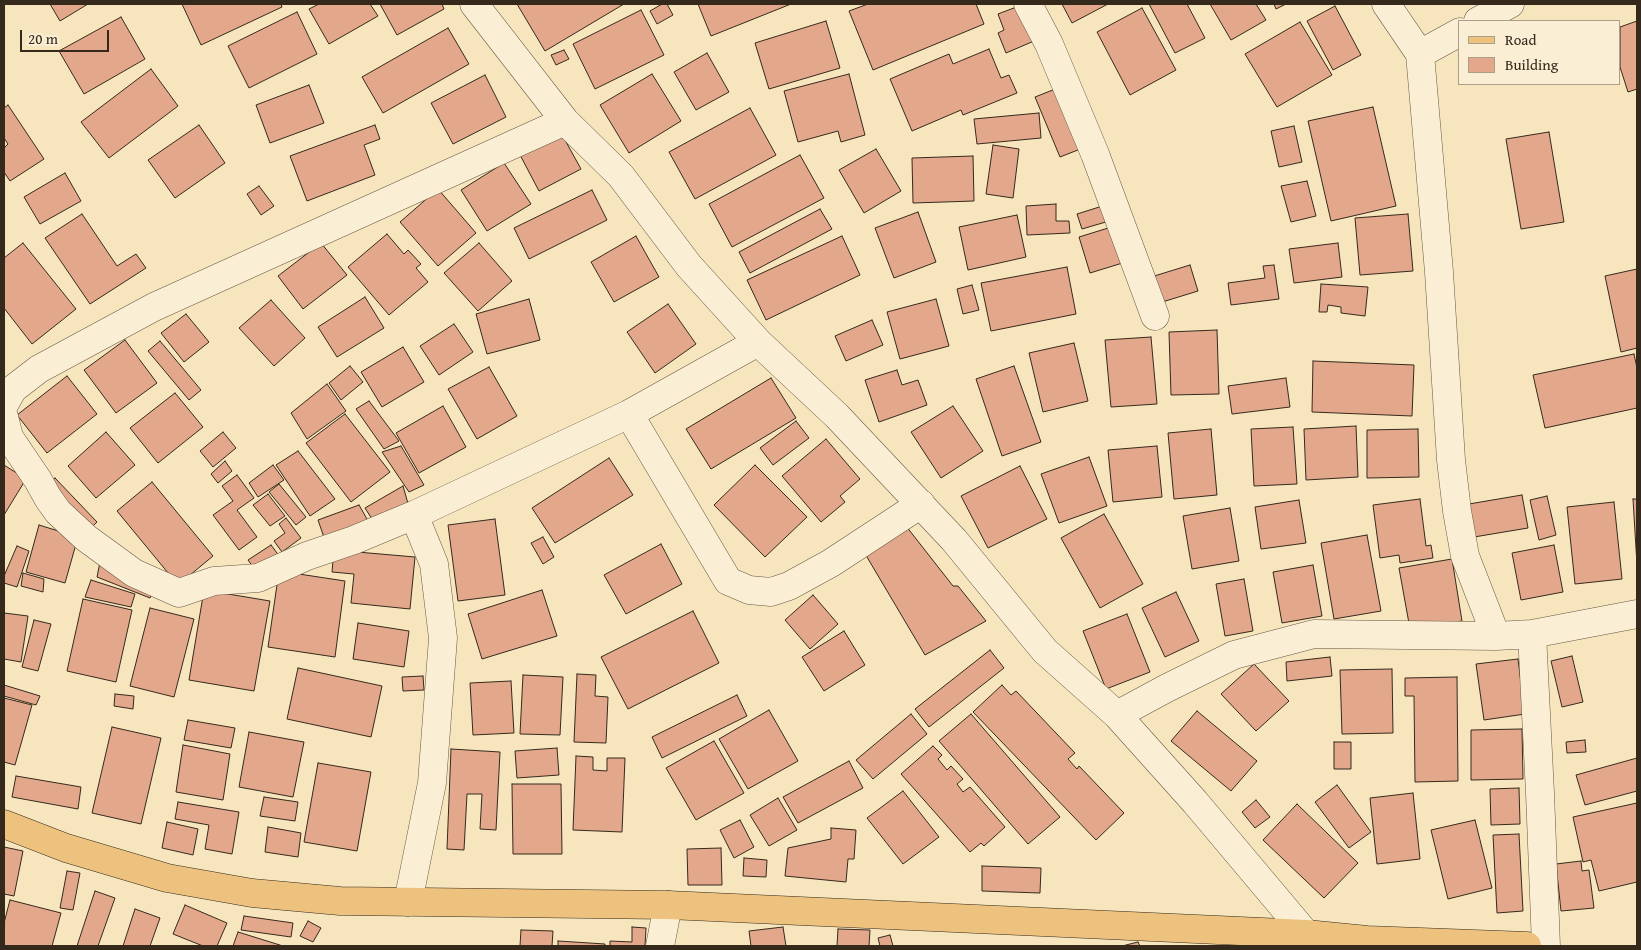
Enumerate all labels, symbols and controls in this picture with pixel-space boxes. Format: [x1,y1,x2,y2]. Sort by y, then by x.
scale bar [22,20,111,52]
legend [1458,20,1621,85]
text: 20 m [28,28,58,49]
text: Road [1505,29,1536,50]
text: Building [1505,54,1558,75]

